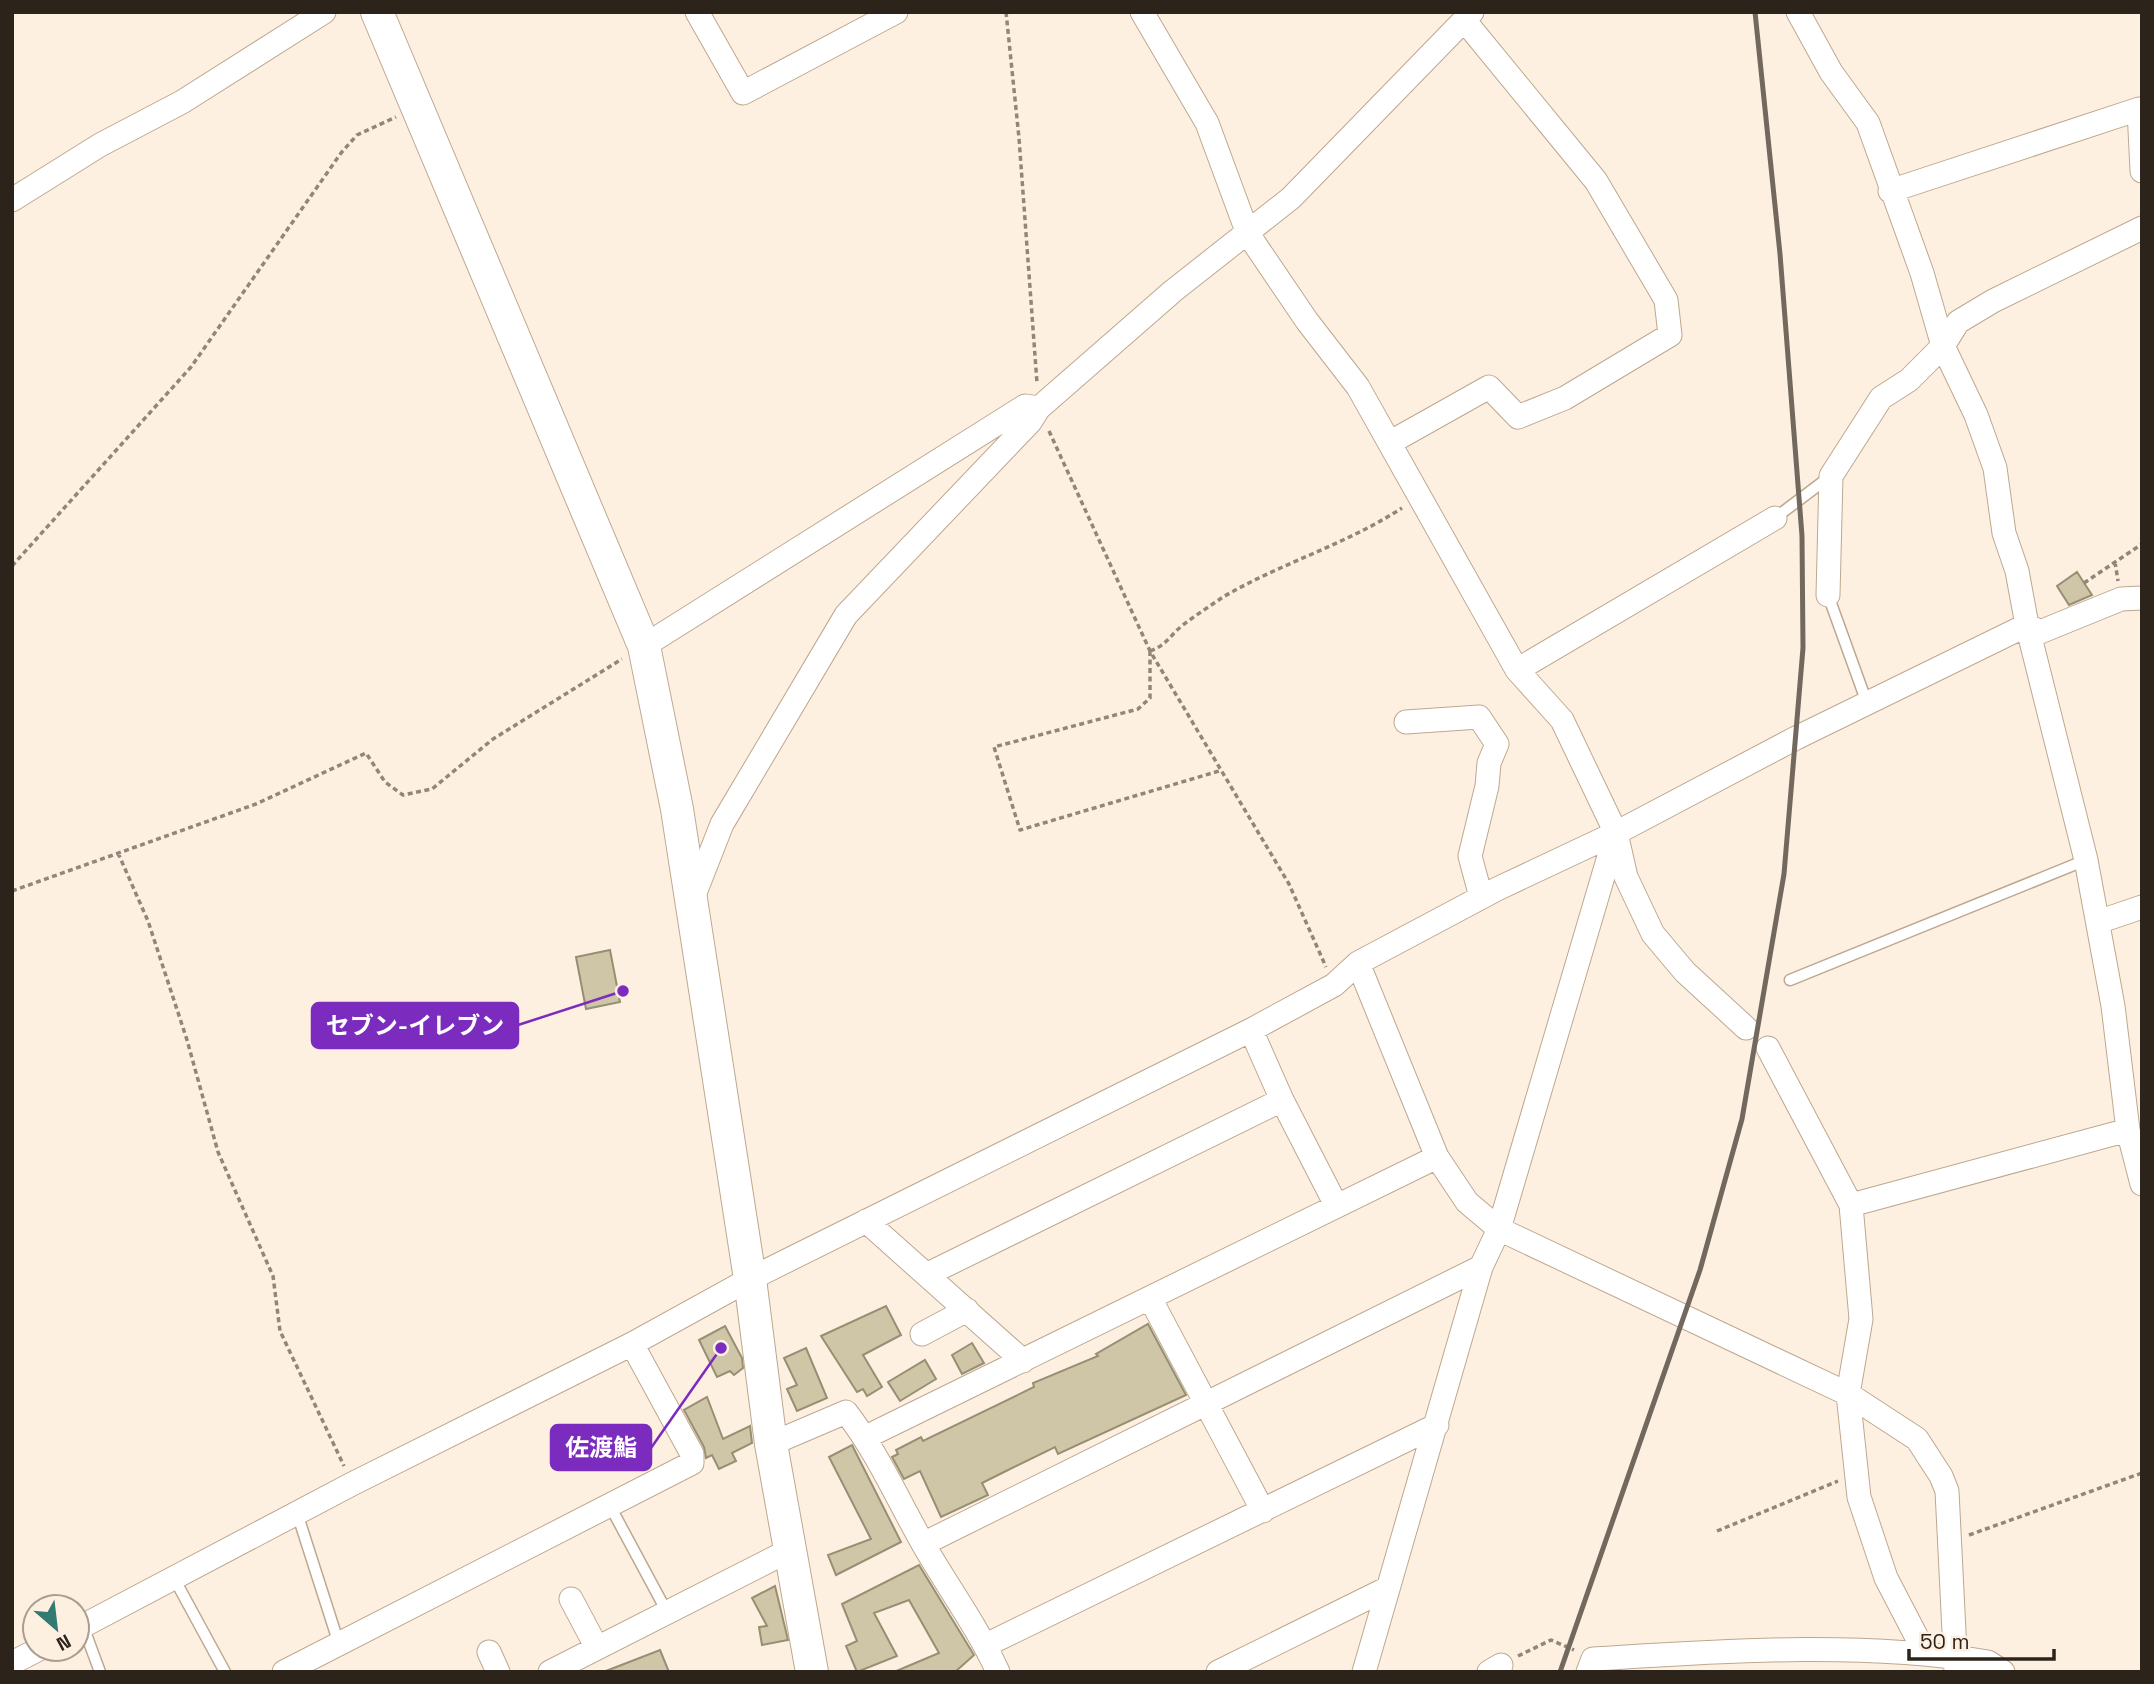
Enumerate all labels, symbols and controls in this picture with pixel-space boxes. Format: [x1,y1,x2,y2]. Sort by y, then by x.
callout: セブン-イレブン [312,1003,518,1048]
text: セブン-イレブン [326,1010,504,1041]
callout: 佐渡鮨 [551,1425,651,1470]
text: 佐渡鮨 [565,1432,637,1463]
north arrow [21,1593,91,1663]
scale bar [1909,1618,2054,1662]
text: 50 m [1920,1628,1970,1655]
text: N [52,1629,75,1657]

